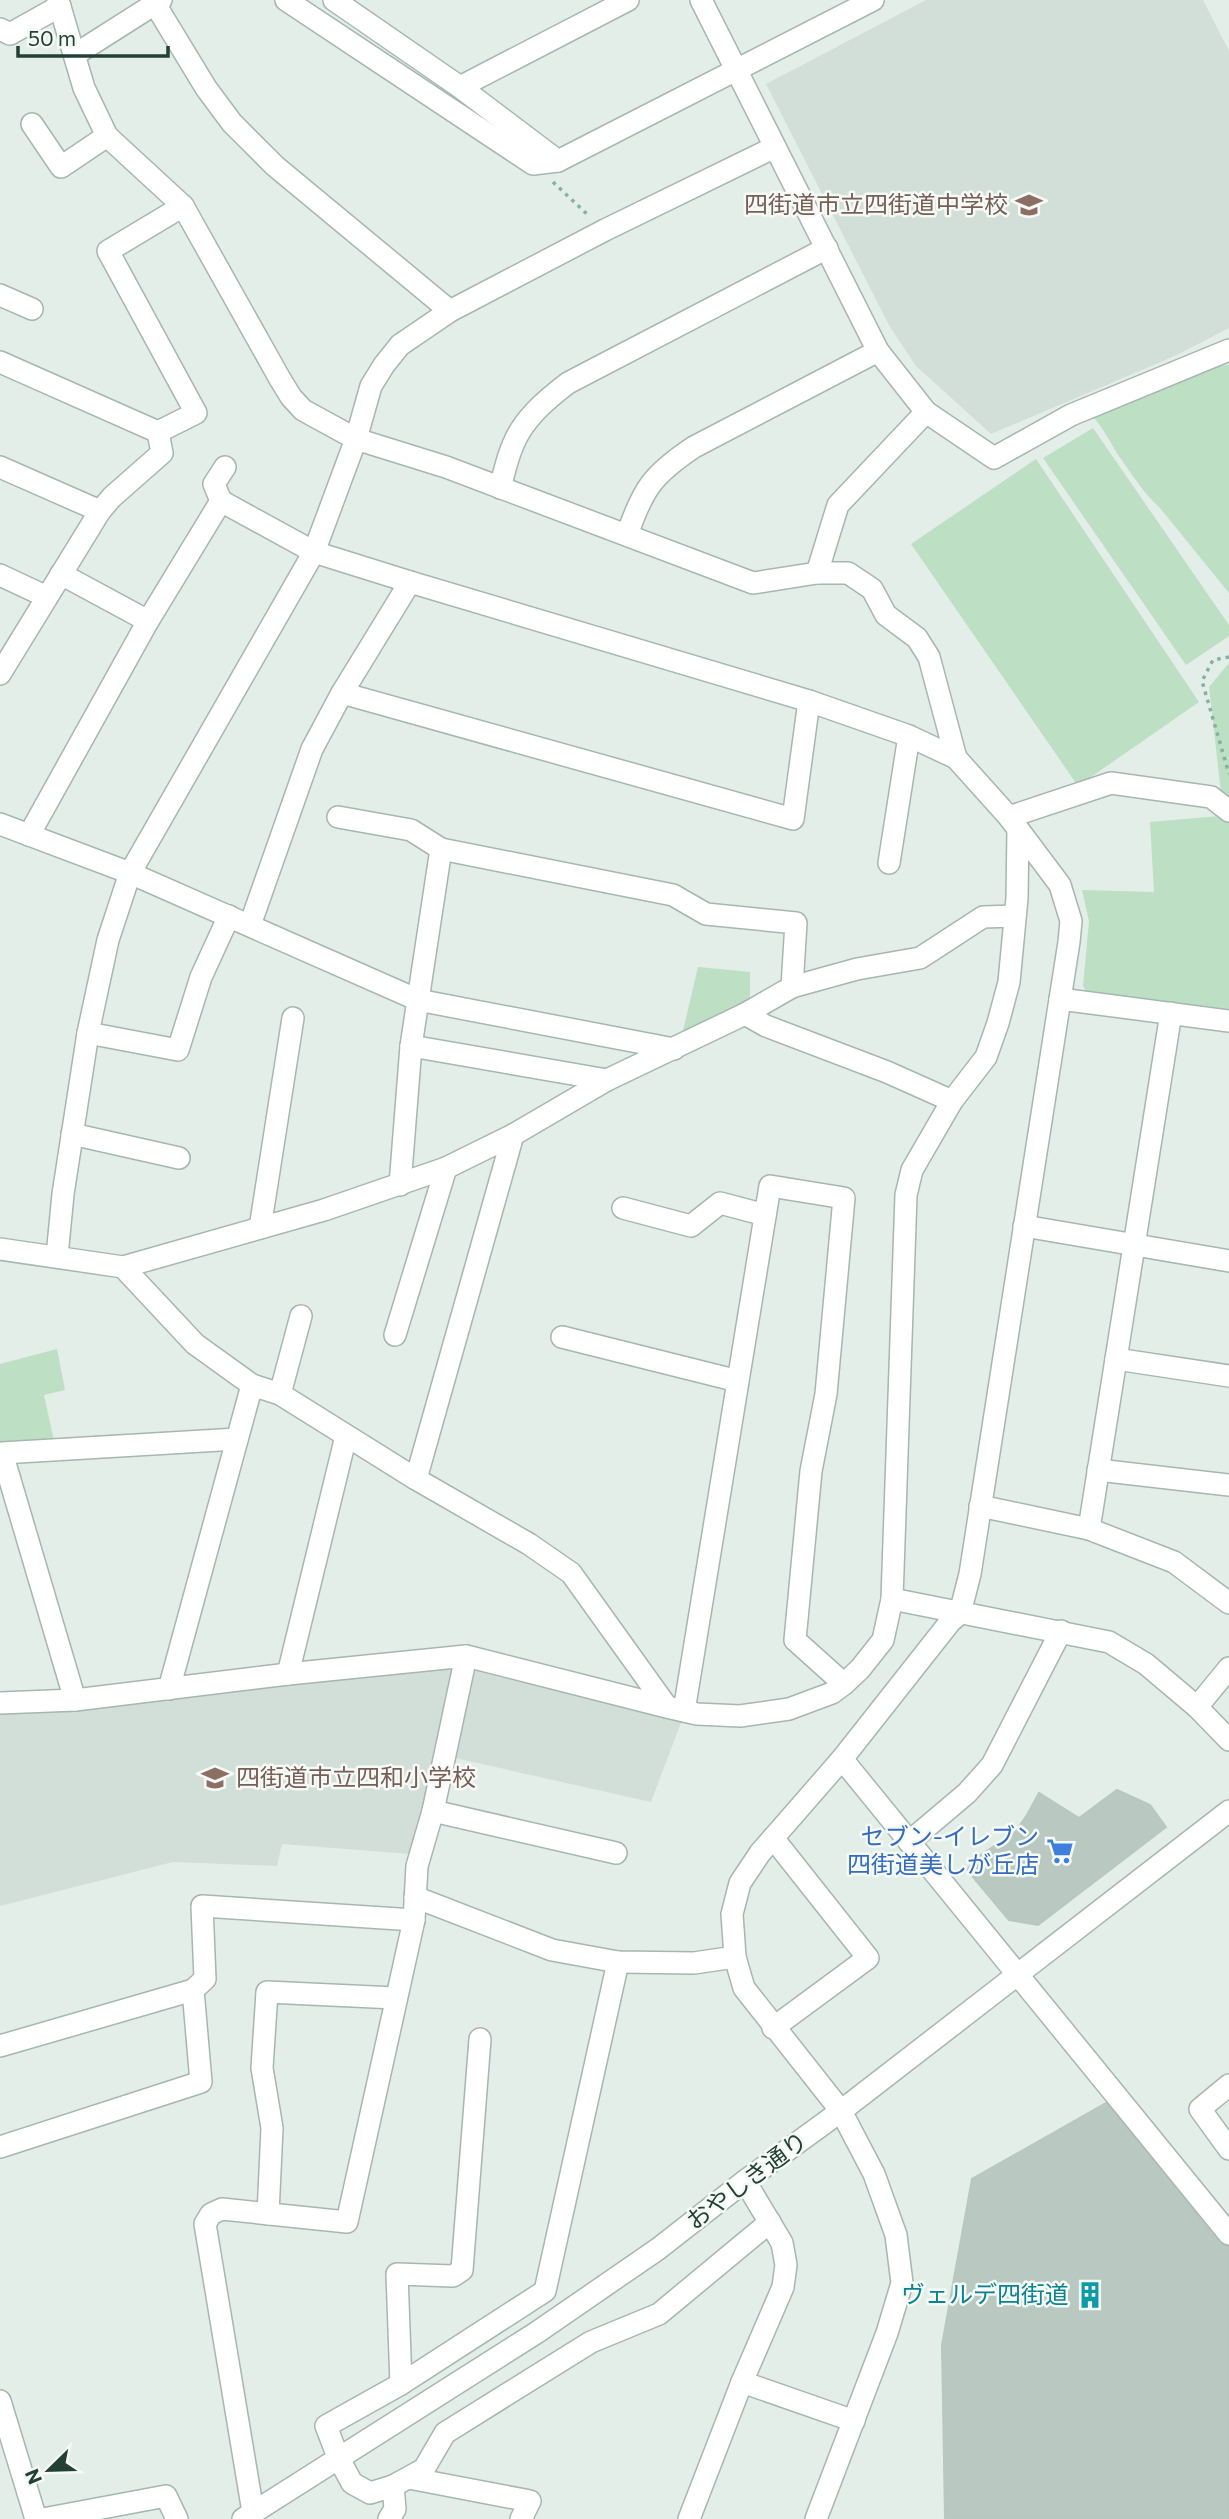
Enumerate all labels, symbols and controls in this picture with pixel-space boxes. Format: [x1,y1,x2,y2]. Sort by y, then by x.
scale bar [18,14,168,58]
text: 50 m [28,25,76,50]
place label: 四街道市立四街道中学校 [744,189,1008,218]
school or university icon: 四街道市立四街道中学校 [1014,190,1044,220]
place label: 四街道市立四和小学校 [236,1762,476,1791]
school or university icon: 四街道市立四和小学校 [200,1763,230,1793]
place label: セブン-イレブン 四街道美しが丘店 [847,1821,1039,1878]
supermarket icon: セブン-イレブン 四街道美しが丘店 [1045,1836,1075,1866]
street label: おやしき通り [680,2125,812,2235]
place label: ヴェルデ四街道 [901,2279,1069,2308]
building icon: ヴェルデ四街道 [1075,2280,1105,2310]
north arrow [14,2435,84,2505]
text: N [20,2466,46,2488]

